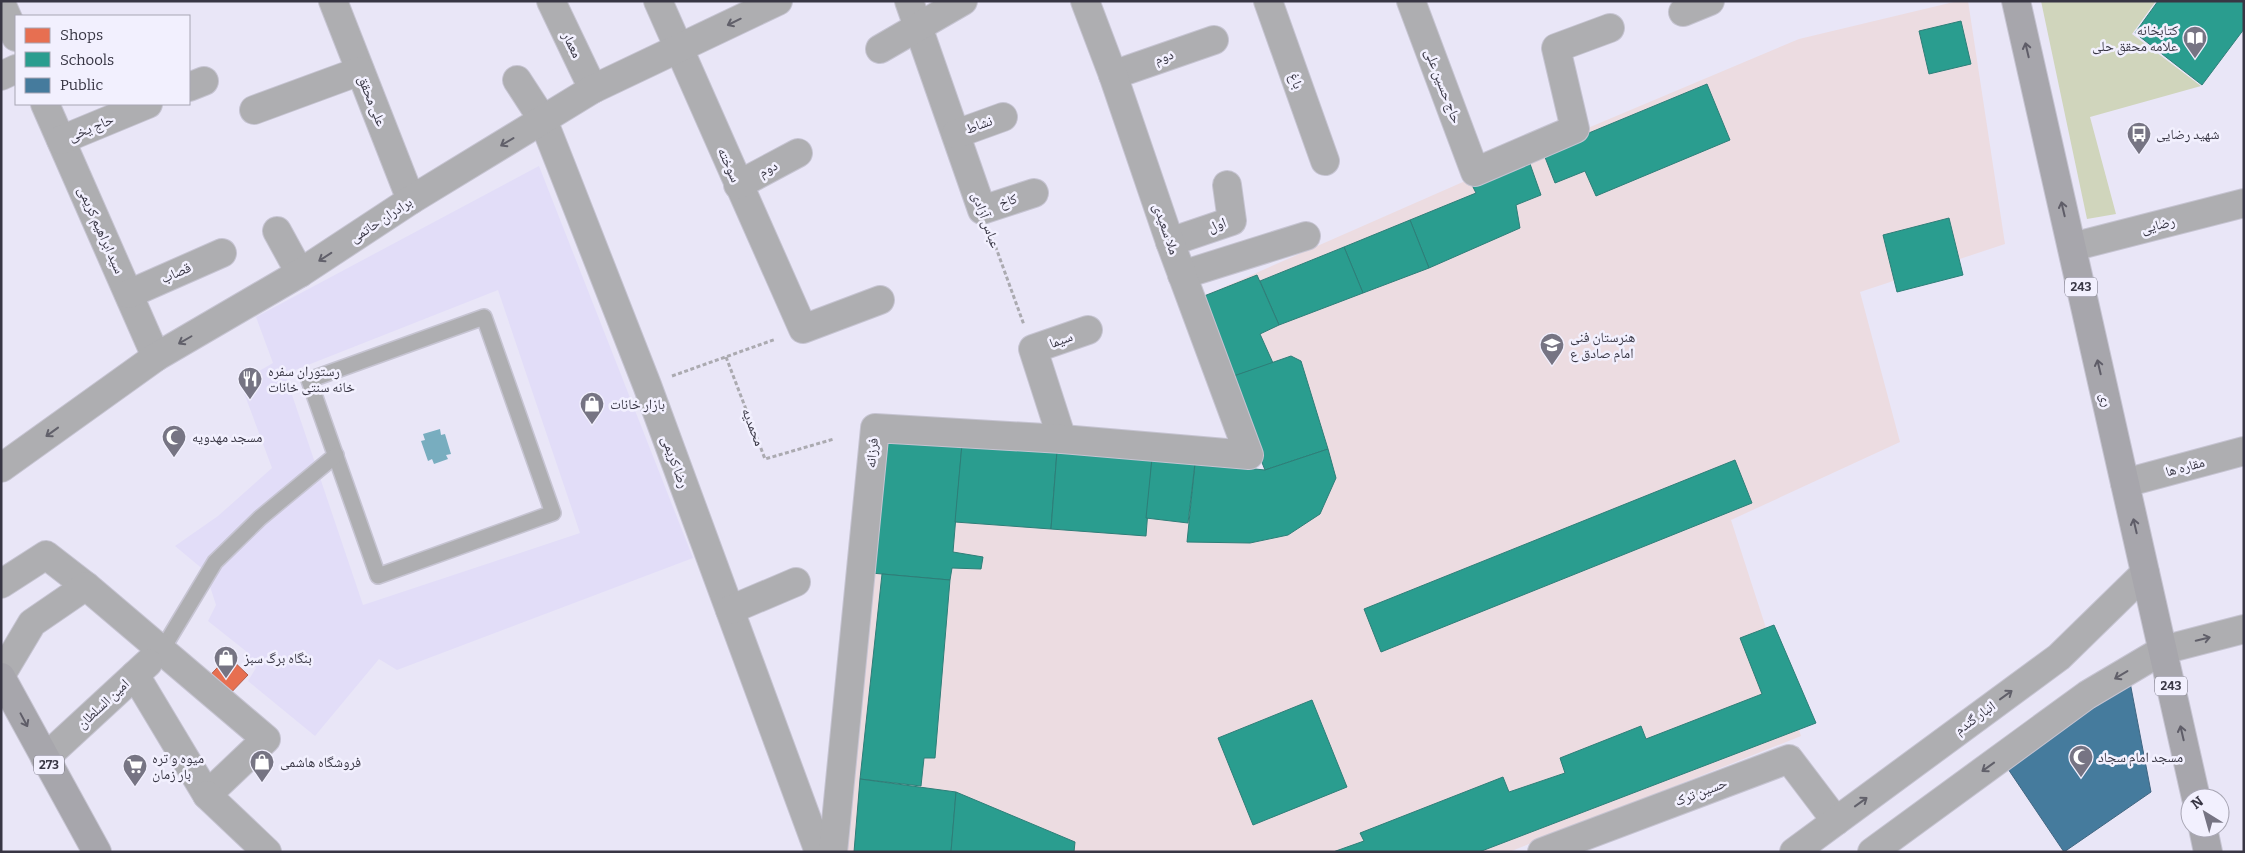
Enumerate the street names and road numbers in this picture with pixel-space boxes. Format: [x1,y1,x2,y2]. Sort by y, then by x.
street label: معمار [558,28,586,61]
street label: دوم [1152,46,1176,69]
street label: حاج حسین علی [1420,46,1465,126]
street label: باغ [1284,71,1307,92]
street label: علی محقق [353,73,390,129]
street label: حاج یخی [66,111,117,146]
street label: نشاط [963,112,995,138]
street label: سوخته [714,145,744,185]
street label: دوم [756,157,781,182]
street label: سید ابراهیم کریمی [73,184,128,277]
street label: عباس آزادی [968,190,1004,250]
street label: کاخ [997,190,1020,213]
street label: برادران حاتمی [347,193,416,246]
street label: ملا سعیدی [1149,201,1183,257]
street label: رضایی [2139,213,2177,237]
street label: اول [1205,214,1229,236]
street label: قصاب [158,259,194,287]
road number: 243 [2065,278,2097,296]
street label: سیما [1047,328,1075,352]
street label: ری [2096,391,2116,409]
street label: محمدیه [738,406,768,448]
street label: رضا کریمی [658,434,692,490]
street label: فرزانه [862,437,882,469]
street label: مقاره ها [2164,454,2206,480]
street label: امین السلطان [73,676,133,732]
road number: 243 [2155,676,2187,696]
street label: انبار گندم [1951,697,1999,739]
road number: 273 [34,756,64,774]
street label: حسین ترک [1672,774,1730,810]

